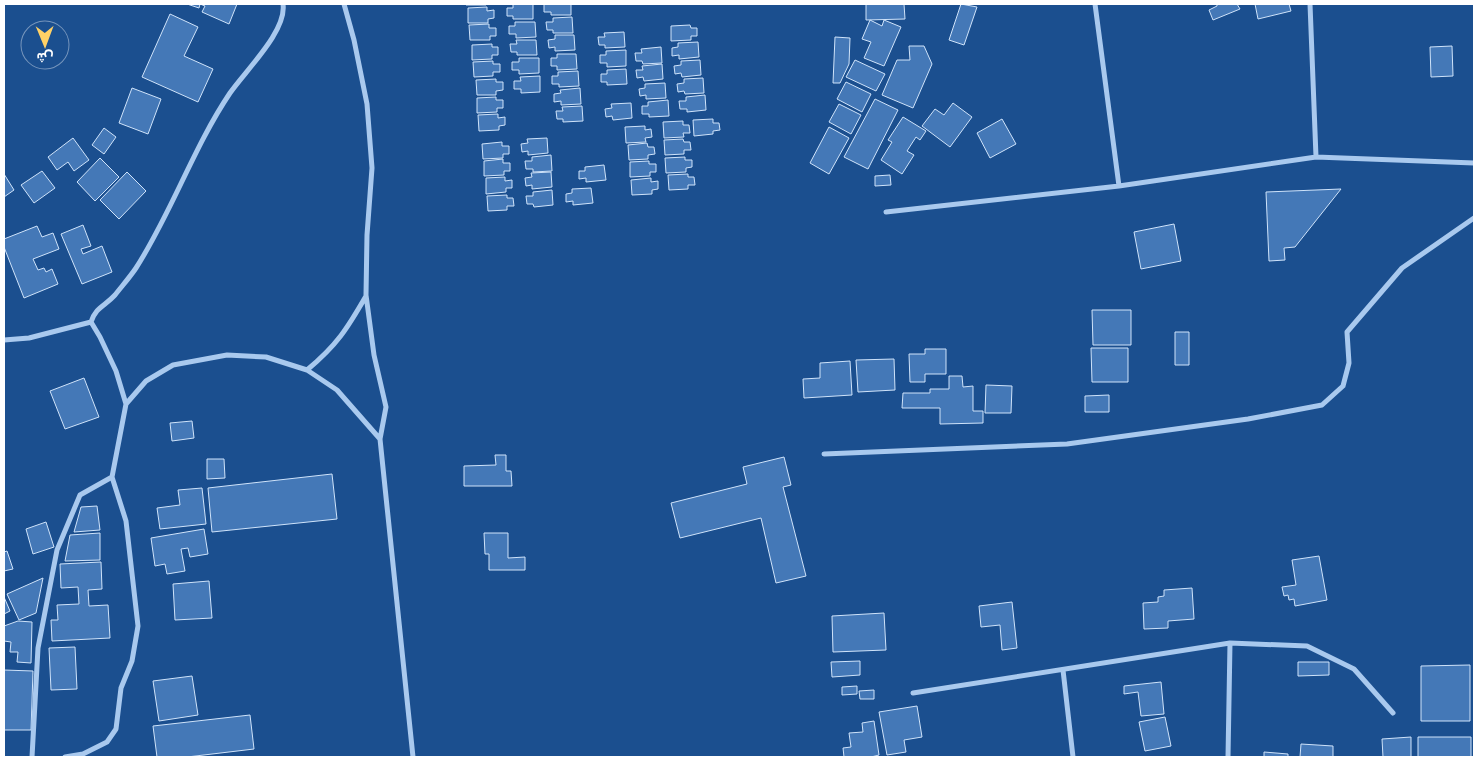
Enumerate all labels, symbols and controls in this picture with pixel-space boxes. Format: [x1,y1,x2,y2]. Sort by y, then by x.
north arrow [20,20,70,70]
text: ش [36,49,54,67]

